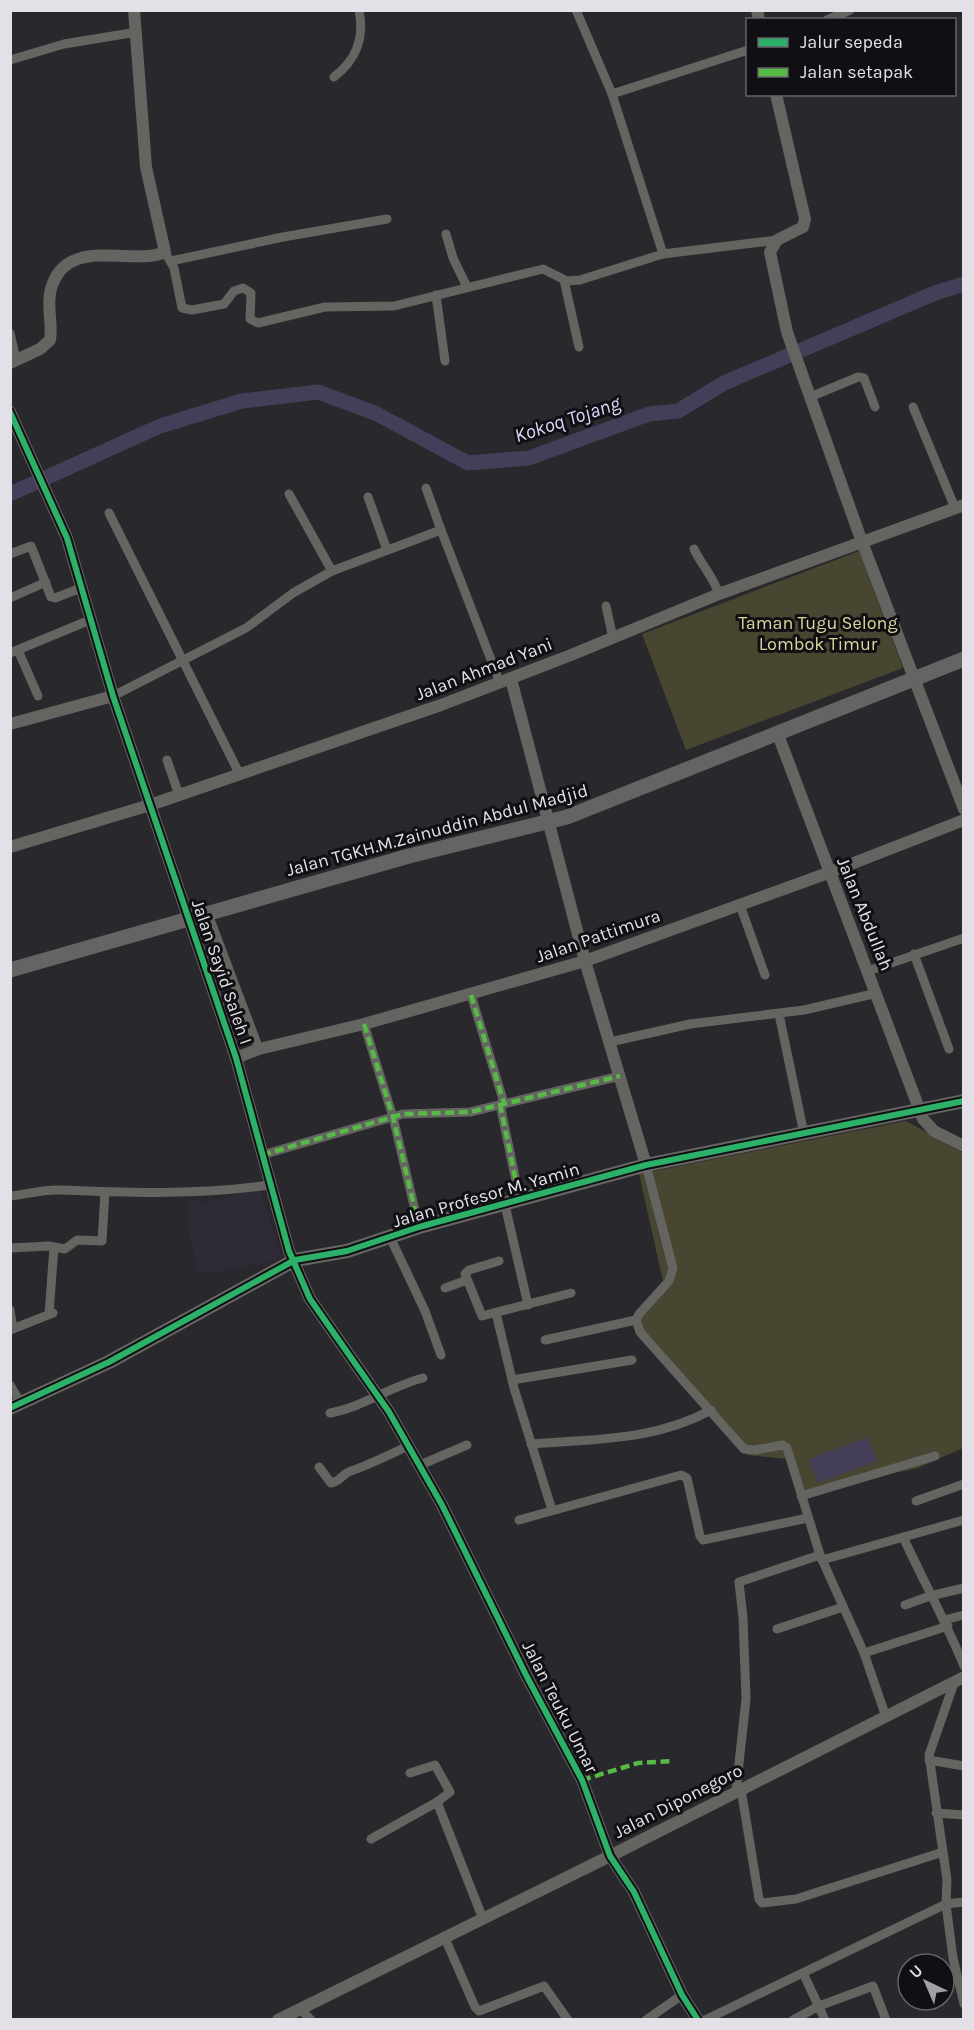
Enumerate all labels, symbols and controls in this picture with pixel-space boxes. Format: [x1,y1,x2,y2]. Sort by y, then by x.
legend [746,18,956,96]
text: Jalur sepeda [800,31,903,53]
text: Jalan setapak [800,61,913,83]
water label: Kokoq Tojang [511,391,624,447]
park label: Taman Tugu Selong Lombok Timur [738,612,898,655]
street label: Jalan Ahmad Yani [412,633,556,705]
street label: Jalan TGKH.M.Zainuddin Abdul Madjid [284,779,590,881]
street label: Jalan Abdullah [832,854,898,974]
street label: Jalan Sayid Saleh I [187,897,257,1047]
street label: Jalan Pattimura [533,904,663,968]
street label: Jalan Profesor M. Yamin [390,1158,582,1232]
street label: Jalan Teuku Umar [517,1637,603,1777]
street label: Jalan Diponegoro [610,1759,746,1843]
north arrow [896,1952,956,2012]
text: U [905,1961,926,1982]

